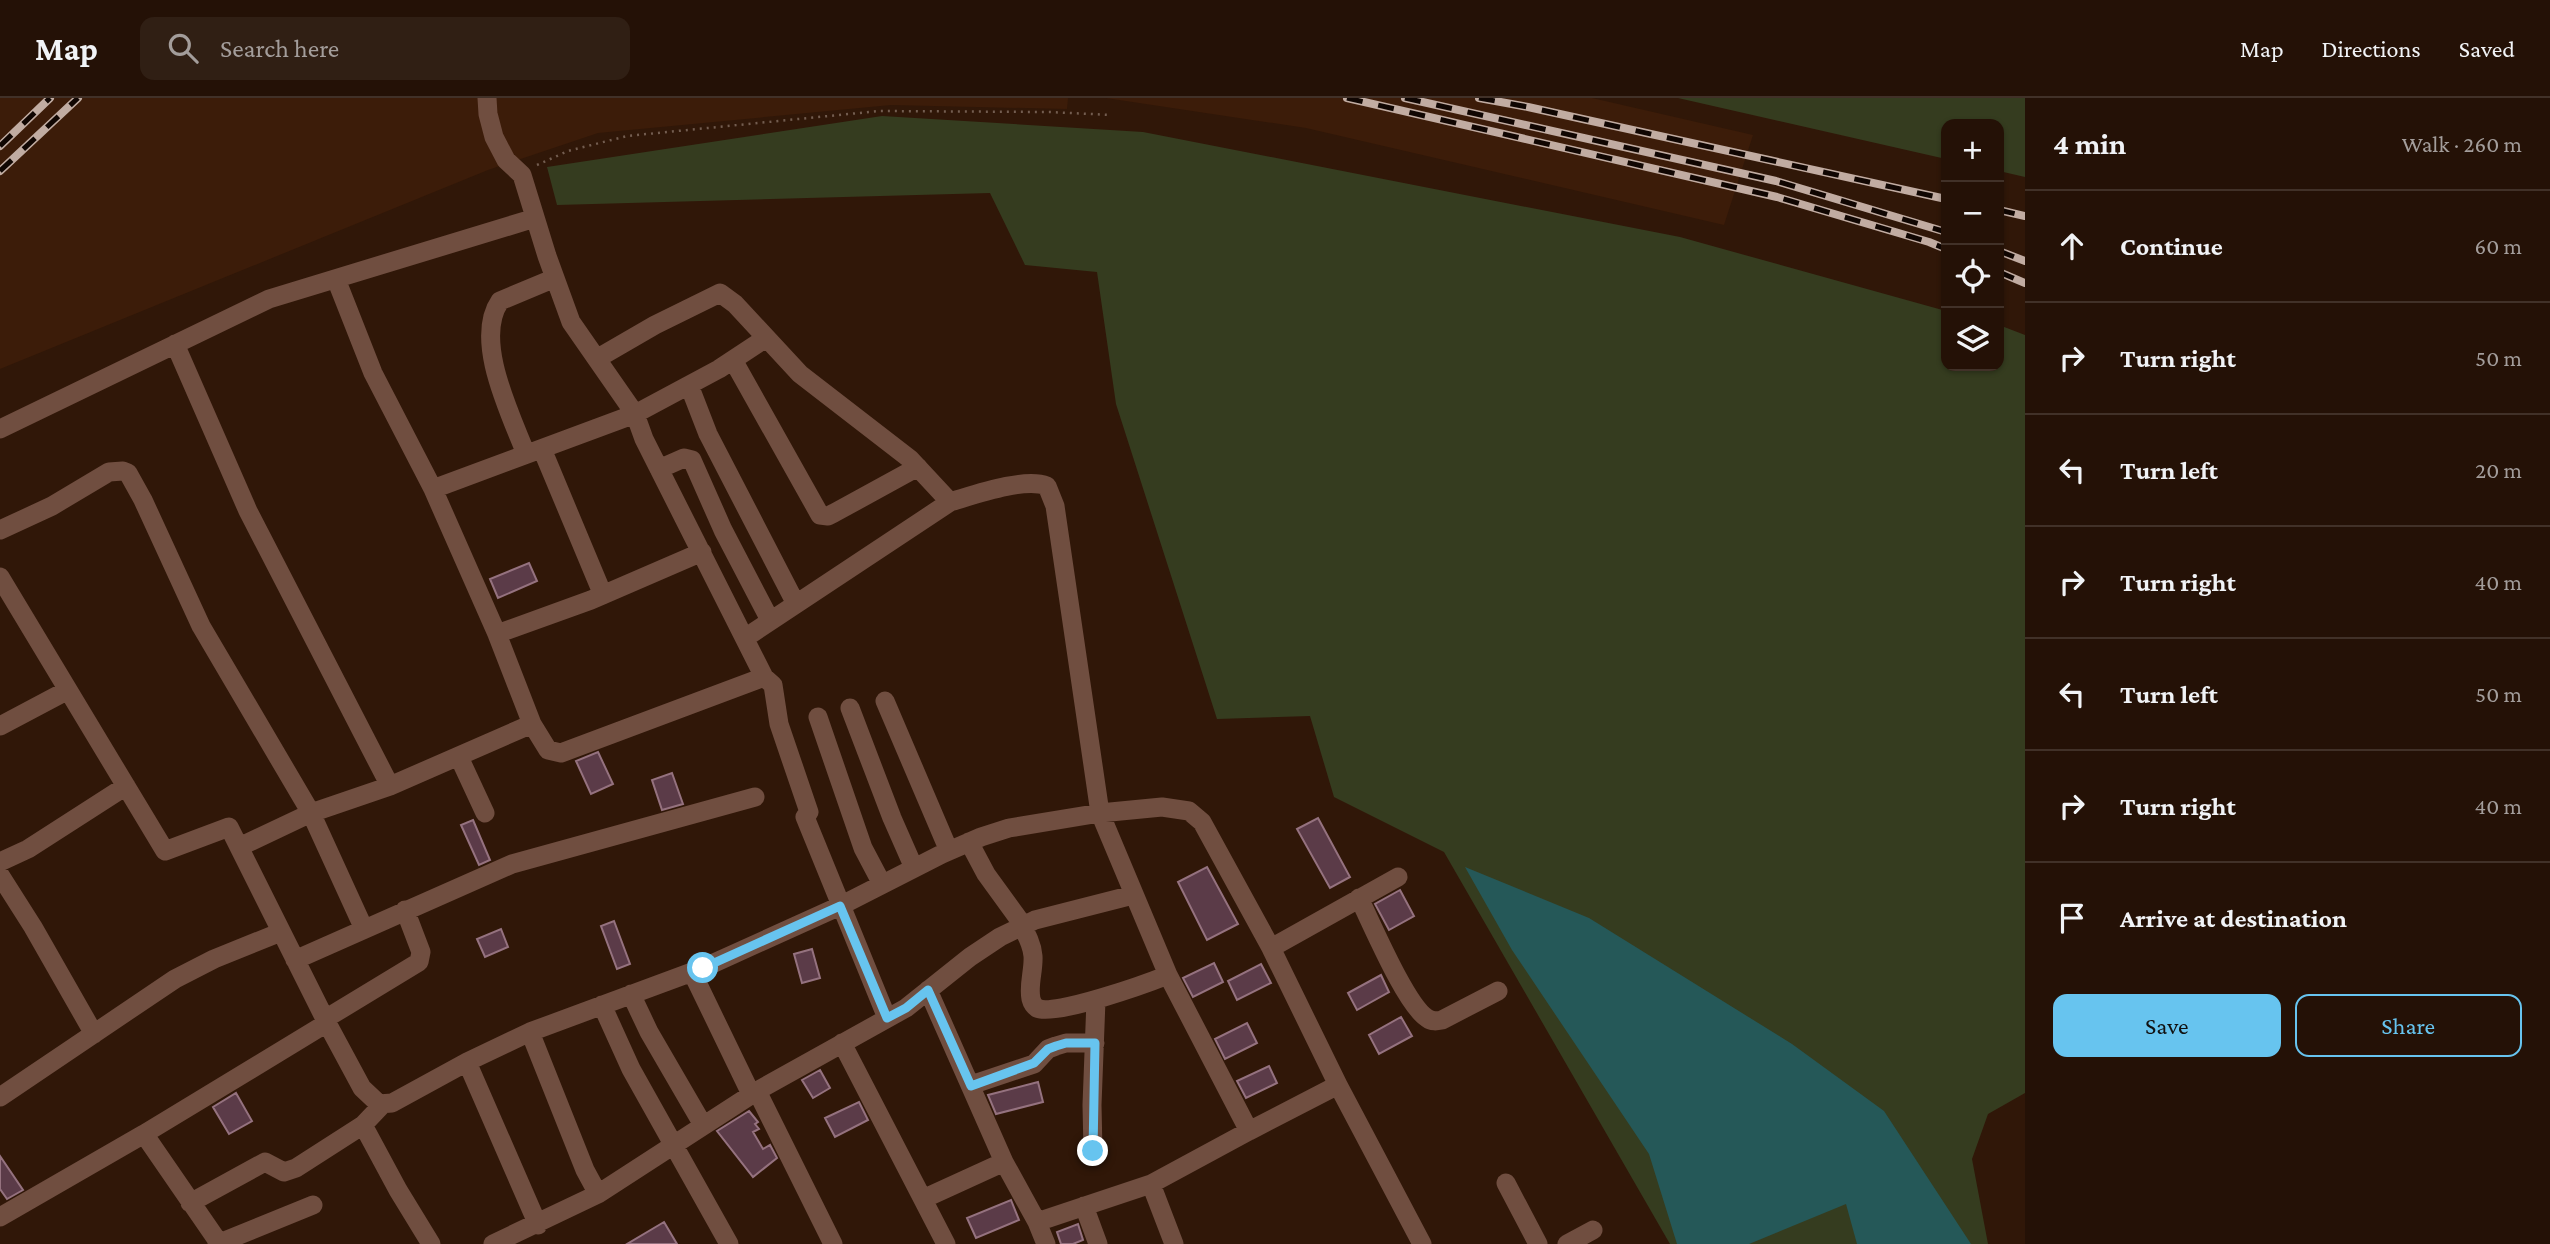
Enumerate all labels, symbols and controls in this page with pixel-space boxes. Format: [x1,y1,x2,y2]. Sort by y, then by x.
search box [140,17,630,80]
icon: search [164,29,202,67]
text: Map [35,30,98,67]
text: Search here [220,34,339,63]
text: Map [2240,35,2284,62]
text: Directions [2322,35,2421,62]
text: Saved [2459,35,2515,62]
map controls [1941,119,2004,371]
button: + [1941,119,2004,182]
text: 4 min [2053,127,2126,160]
text: Walk · 260 m [2402,131,2522,157]
button: − [1941,182,2004,245]
icon: ahead [2053,227,2091,265]
text: Continue [2120,232,2223,261]
text: 60 m [2475,233,2522,259]
button: locate [1941,245,2004,308]
button: layers [1941,308,2004,371]
icon: right [2053,339,2091,377]
text: Turn right [2120,344,2236,373]
text: 50 m [2475,345,2522,371]
icon: left [2053,451,2091,489]
text: Turn left [2120,456,2218,485]
text: 20 m [2475,457,2522,483]
icon: right [2053,563,2091,601]
text: Turn right [2120,568,2236,597]
text: 40 m [2474,569,2522,595]
icon: left [2053,675,2091,713]
text: Turn left [2120,680,2218,709]
text: 50 m [2475,681,2522,707]
icon: right [2053,787,2091,825]
text: Turn right [2120,792,2236,821]
text: 40 m [2474,793,2522,819]
icon: arrive [2053,899,2091,937]
text: Arrive at destination [2120,904,2347,933]
route start [687,952,718,983]
button: Save [2053,994,2281,1057]
button: Share [2295,994,2522,1057]
route end [1077,1135,1108,1166]

